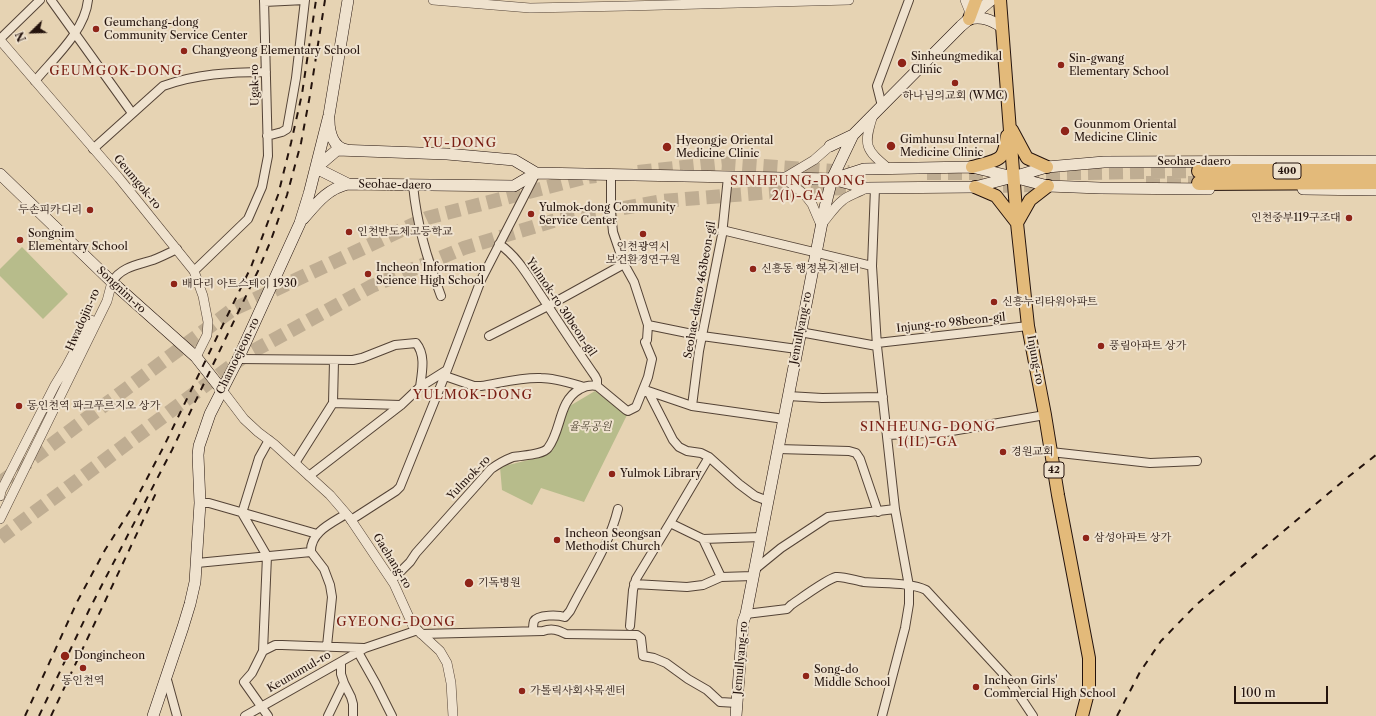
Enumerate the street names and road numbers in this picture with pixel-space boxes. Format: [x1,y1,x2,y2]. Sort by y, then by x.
street label: Ugak-ro [248,64,262,106]
street label: Geumgok-ro [111,152,163,212]
street label: Seohae-daero [1157,155,1231,169]
road number: 400 [1273,163,1301,179]
street label: Seohae-daero [358,178,432,192]
street label: Seohae-daero 463beon-gil [681,220,719,360]
street label: Yulmok-ro 30beon-gil [523,255,599,359]
street label: Songnim-ro [94,264,148,316]
street label: Hwadojin-ro [63,287,103,353]
street label: Jemullyang-ro [787,290,815,366]
street label: Injung-ro 98beon-gil [896,311,1006,335]
street label: Chamoejeon-ro [214,316,262,396]
street label: Injung-ro [1024,334,1046,386]
street label: Yulmok-ro [445,453,493,503]
road number: 42 [1044,462,1064,478]
street label: Gaehang-ro [370,531,414,591]
street label: Jemullyang-ro [731,621,751,695]
street label: Keunumul-ro [265,648,333,696]

